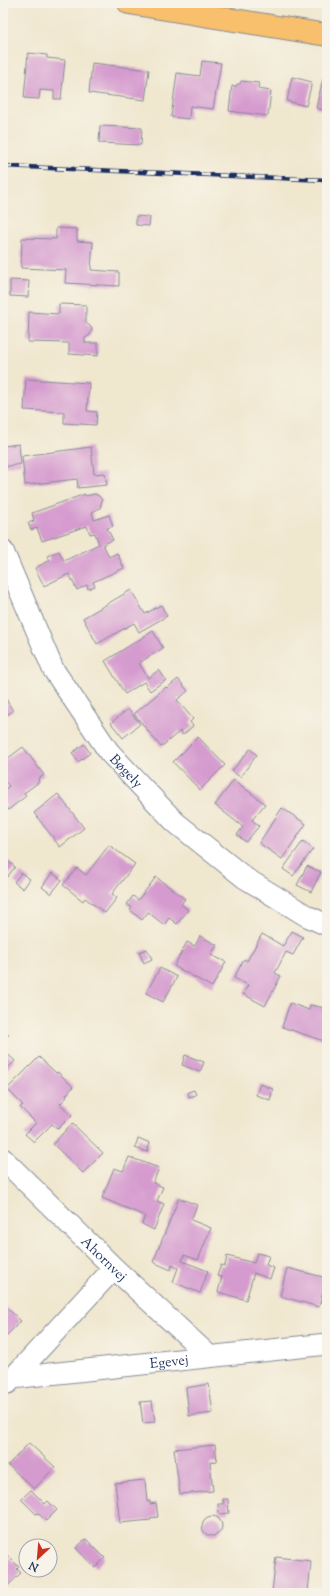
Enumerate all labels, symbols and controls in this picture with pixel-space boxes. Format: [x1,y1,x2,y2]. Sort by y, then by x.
street label: Bøgely [104,750,146,794]
street label: Ahornvej [75,1233,131,1287]
street label: Egevej [149,1351,190,1375]
north arrow [18,1538,58,1578]
text: N [26,1557,42,1576]

